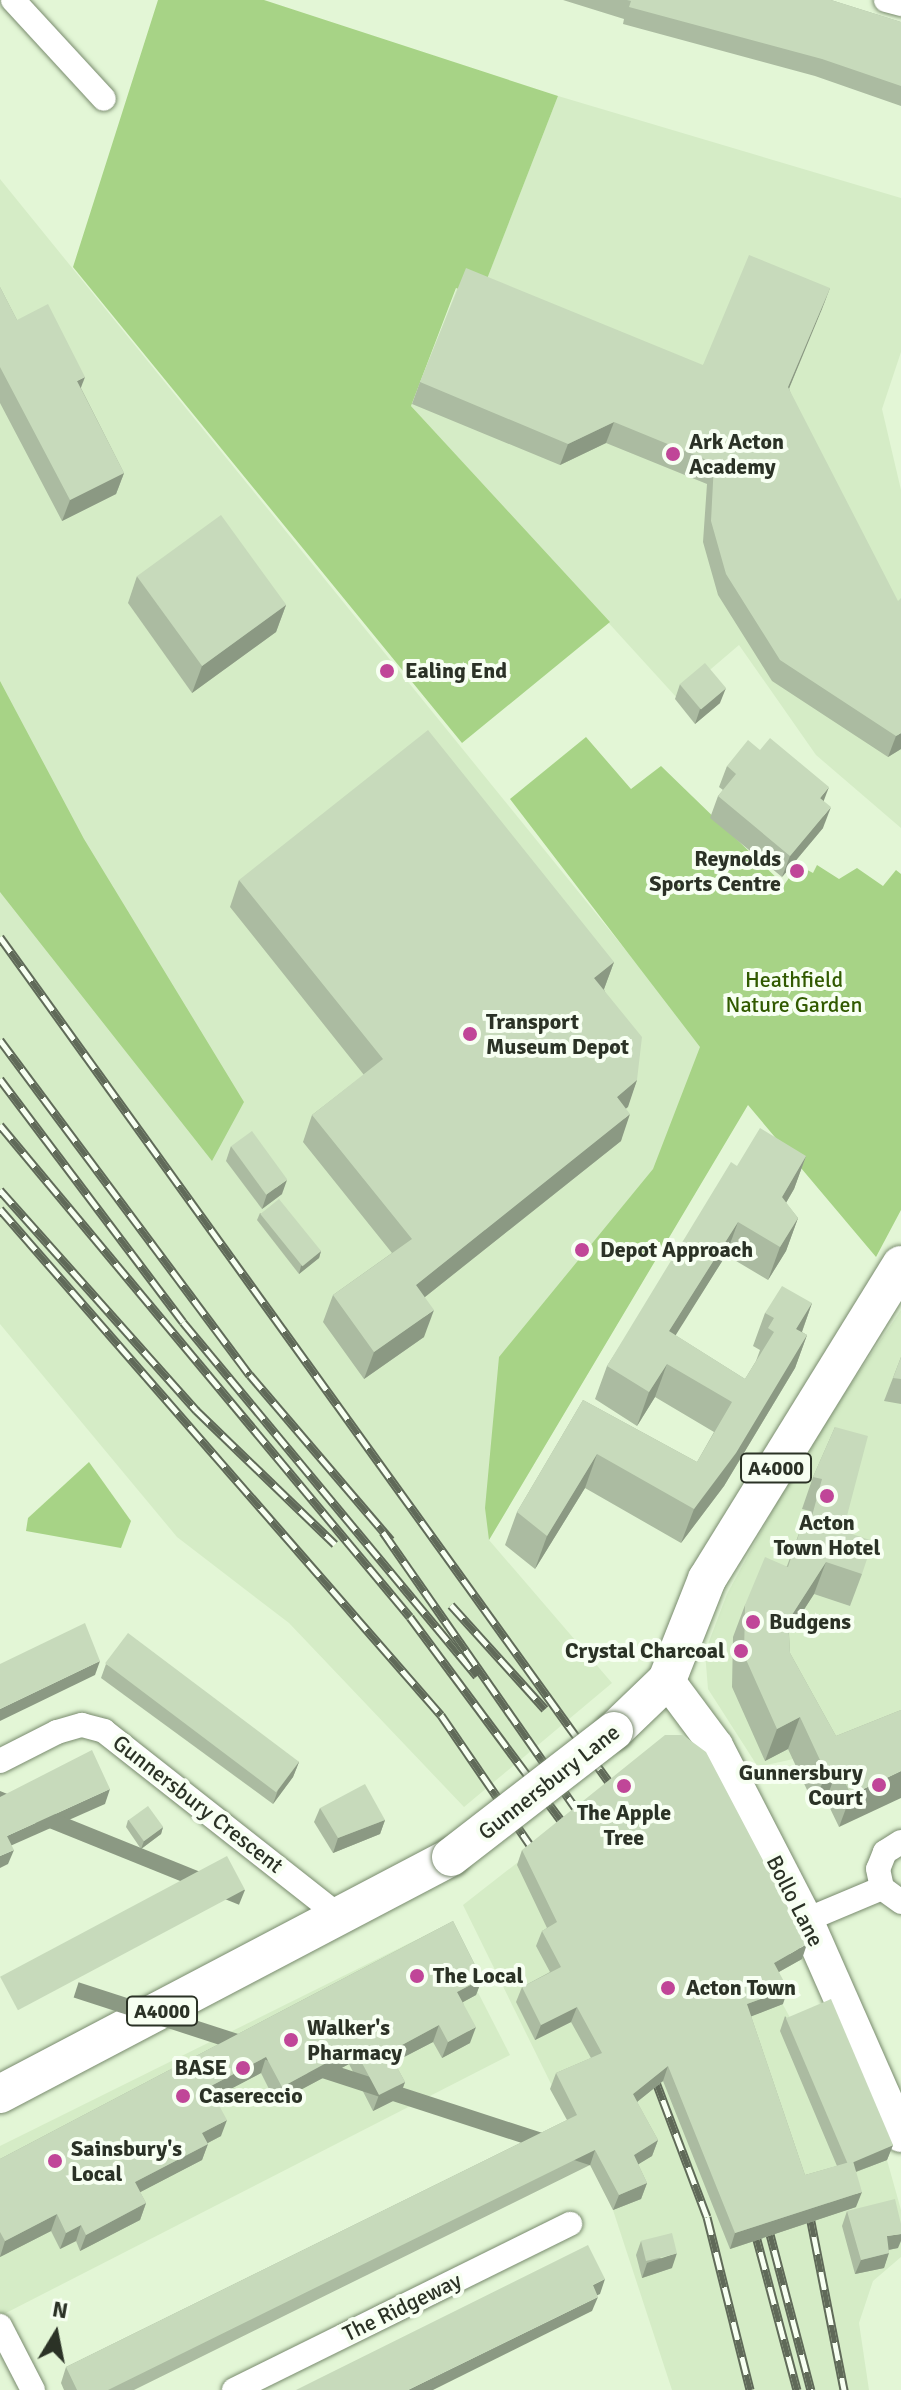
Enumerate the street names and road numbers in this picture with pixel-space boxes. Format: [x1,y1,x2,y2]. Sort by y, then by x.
road number: A4000 [740,1452,812,1484]
street label: Gunnersbury Lane [473,1719,625,1845]
street label: Gunnersbury Crescent [108,1729,288,1879]
street label: Bollo Lane [761,1851,829,1951]
road number: A4000 [126,1995,198,2027]
street label: The Ridgeway [338,2267,466,2347]

